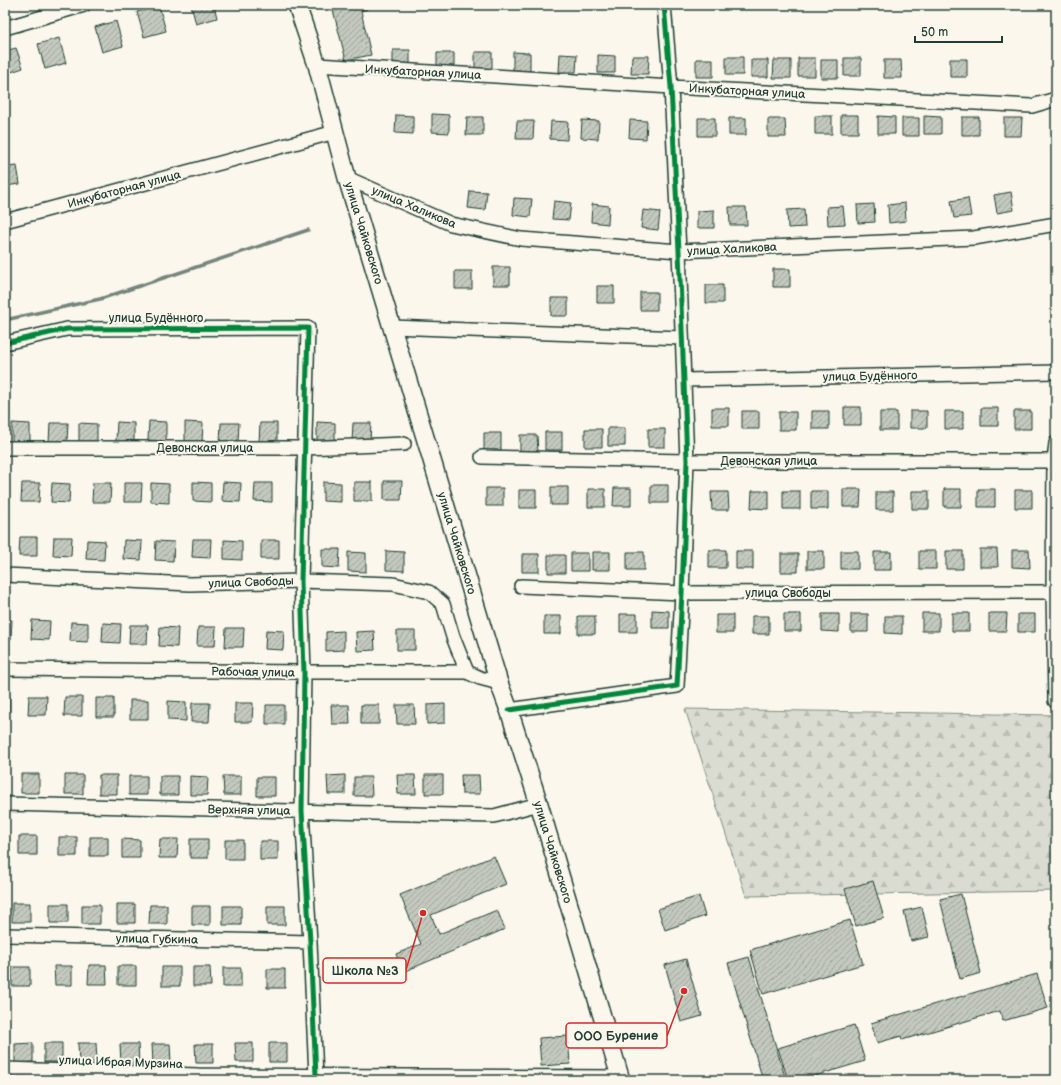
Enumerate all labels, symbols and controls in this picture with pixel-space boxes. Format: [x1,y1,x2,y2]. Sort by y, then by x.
scale bar [915,18,1002,44]
text: 50 m [921,25,948,40]
street label: Инкубаторная улица [364,62,482,83]
street label: Инкубаторная улица [688,81,806,102]
street label: Инкубаторная улица [66,167,182,212]
street label: улица Чайковского [341,180,386,286]
street label: улица Халикова [369,183,458,232]
street label: улица Халикова [687,240,777,259]
street label: улица Будённого [109,311,203,326]
street label: улица Будённого [823,368,917,385]
street label: Девонская улица [157,441,253,456]
street label: Девонская улица [721,454,817,469]
street label: улица Чайковского [434,490,479,596]
street label: улица Свободы [208,574,294,591]
street label: улица Свободы [745,586,831,601]
street label: Рабочая улица [211,664,295,681]
street label: улица Чайковского [530,799,575,905]
street label: Верхняя улица [207,802,291,819]
street label: улица Губкина [116,931,198,948]
callout: Школа №3 [323,958,406,983]
text: Школа №3 [331,963,399,979]
callout: ООО Бурение [566,1023,667,1048]
text: ООО Бурение [574,1028,658,1044]
street label: улица Ибрая Мурзина [59,1053,183,1072]

